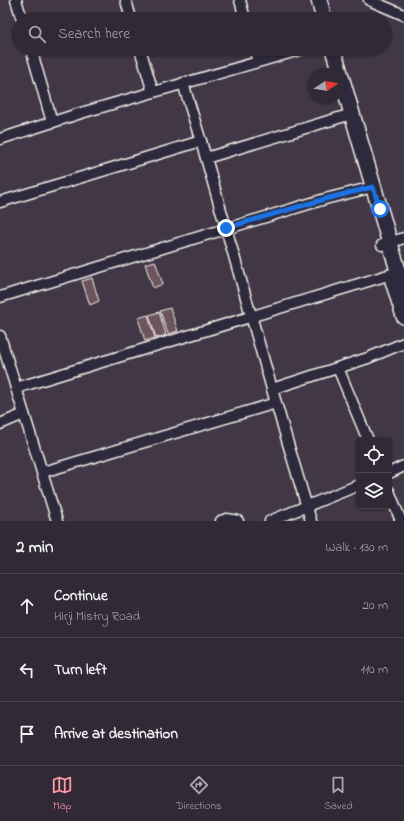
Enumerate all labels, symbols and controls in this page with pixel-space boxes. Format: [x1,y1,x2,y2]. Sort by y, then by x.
search box [12,12,392,56]
icon: search [26,23,48,45]
text: Search here [58,23,130,45]
north arrow [308,68,344,104]
route start [371,200,389,218]
route end [217,219,235,237]
map controls [356,437,392,509]
button: locate [356,437,392,473]
button: layers [356,473,392,509]
text: 2 min [16,535,53,560]
text: Walk · 130 m [325,538,388,557]
text: Continue [54,585,108,607]
icon: ahead [16,595,38,617]
text: 20 m [363,596,388,615]
text: Hirji Mistry Road [54,607,140,626]
icon: left [16,659,38,681]
text: Turn left [54,659,107,681]
text: 110 m [361,660,388,679]
icon: arrive [16,723,38,745]
text: Arrive at destination [54,723,178,745]
tab: Map [51,774,73,814]
tab: Directions [176,774,222,814]
tab: Saved [324,774,353,814]

